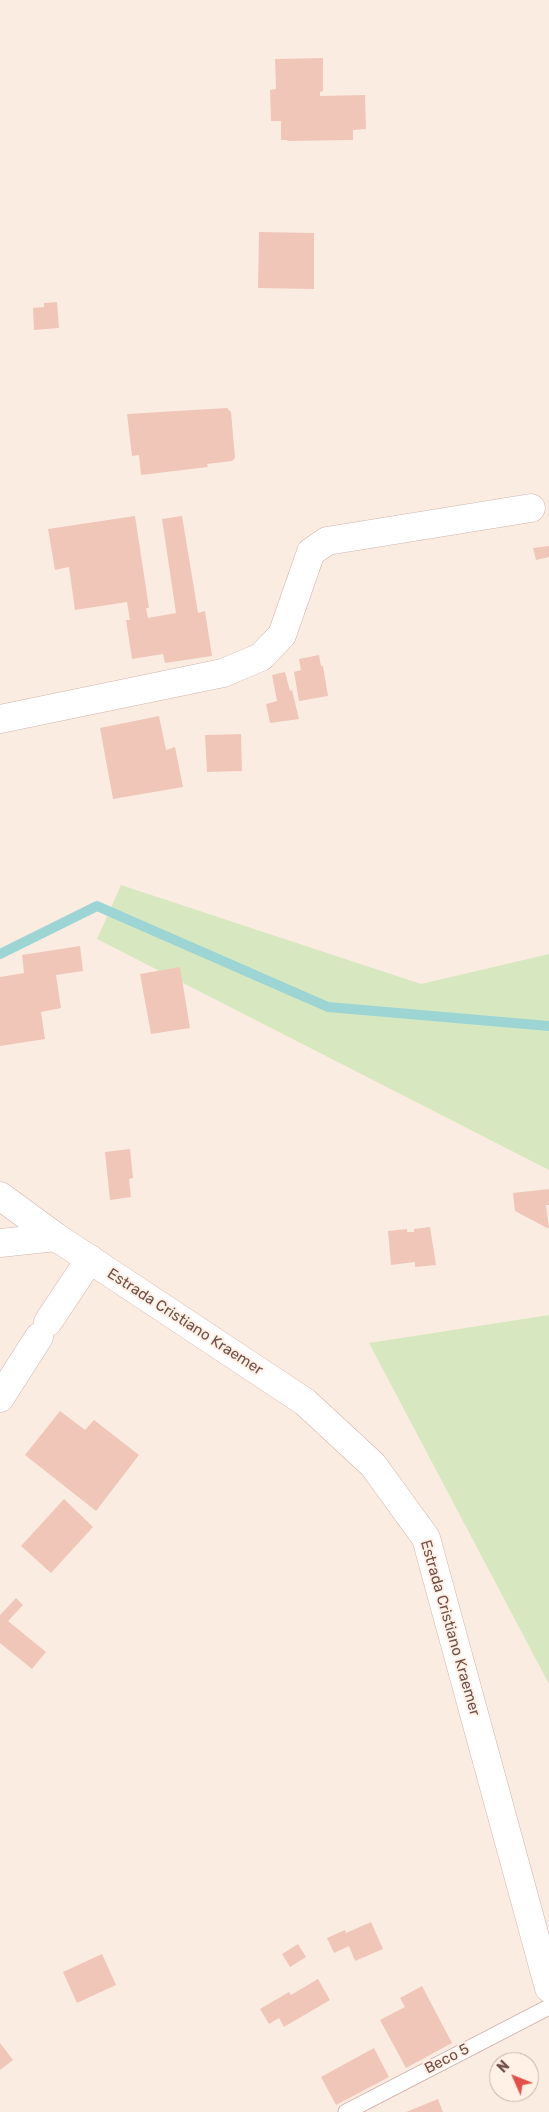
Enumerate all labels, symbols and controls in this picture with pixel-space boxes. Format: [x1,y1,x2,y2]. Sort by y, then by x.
street label: Estrada Cristiano Kraemer [104,1265,266,1379]
street label: Estrada Cristiano Kraemer [416,1538,484,1718]
street label: Beco 5 [422,2040,472,2078]
north arrow [489,2052,539,2102]
text: N [494,2057,513,2076]

